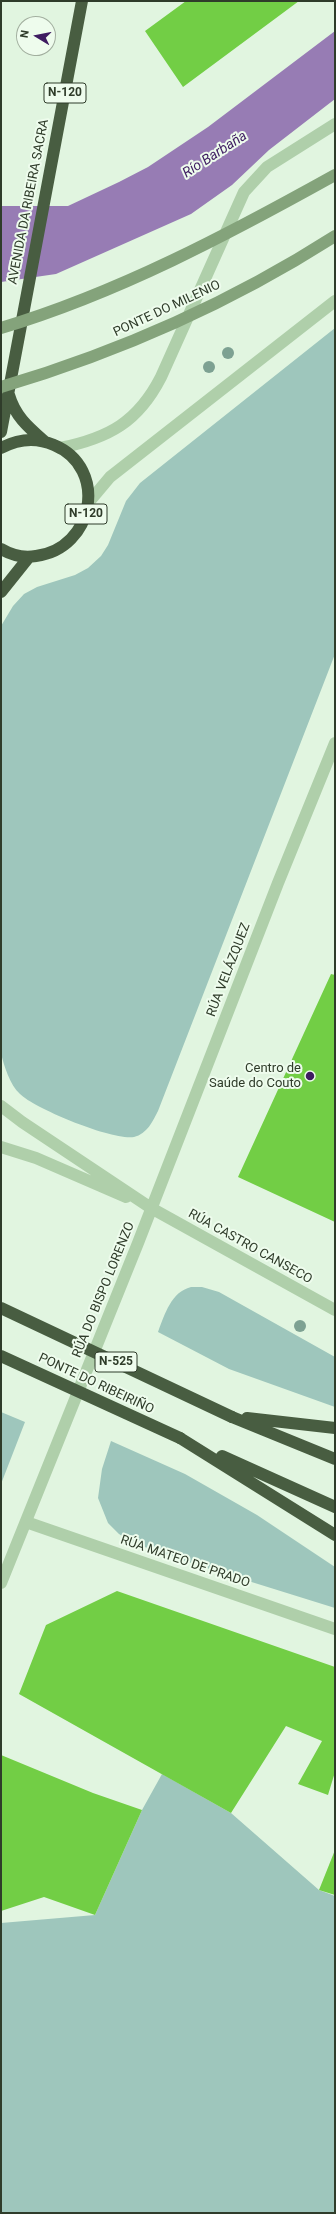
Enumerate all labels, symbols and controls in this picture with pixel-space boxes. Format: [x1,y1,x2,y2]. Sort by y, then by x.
north arrow [16,16,56,56]
text: N [18,29,32,39]
road number: N-120 [44,83,86,103]
street label: AVENIDA DA RIBEIRA SACRA [5,118,53,286]
water label: Río Barbaña [180,128,250,182]
street label: PONTE DO MILENIO [111,277,223,341]
road number: N-120 [65,504,107,524]
street label: RÚA VELÁZQUEZ [204,921,254,1019]
place label: Centro de Saúde do Couto [209,1061,301,1092]
marker: Centro de Saúde do Couto [304,1070,316,1082]
street label: RÚA CASTRO CANSECO [185,1206,315,1288]
street label: RÚA DO BISPO LORENZO [70,1220,138,1360]
street label: PONTE DO RIBEIRIÑO [36,1350,156,1418]
road number: N-525 [95,1352,137,1372]
street label: RÚA MATEO DE PRADO [118,1533,252,1591]

